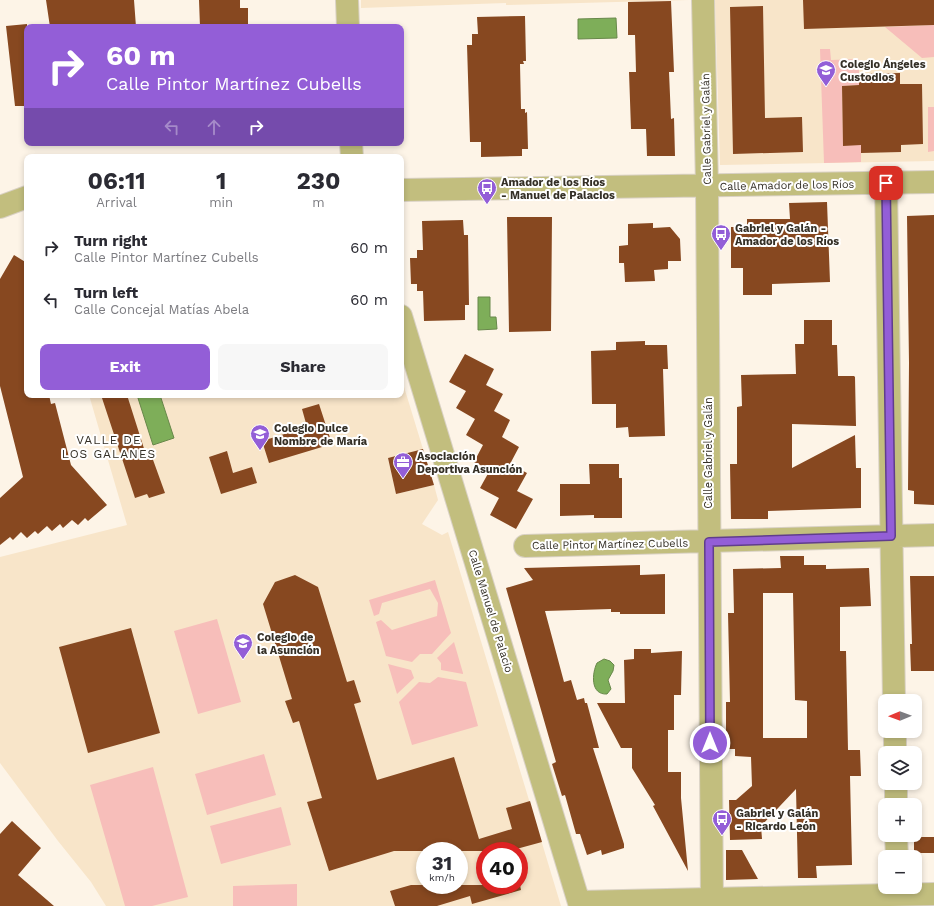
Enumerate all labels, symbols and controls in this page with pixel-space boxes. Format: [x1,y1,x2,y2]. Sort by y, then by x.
text: 60 m [106,39,176,72]
icon: right [40,40,92,92]
place label: Colegio Ángeles Custodios [840,58,926,84]
school or university icon: Colegio Ángeles Custodios [815,59,837,87]
text: Calle Pintor Martínez Cubells [106,73,362,94]
street label: Calle Gabriel y Galán [699,73,714,185]
icon: left [161,116,183,138]
icon: ahead [203,116,225,138]
icon: right [245,116,267,138]
pin [869,166,903,200]
text: 06:11 [87,167,146,195]
text: 1 [216,167,226,195]
text: 230 [297,167,341,195]
icon: arrive [875,172,897,194]
place label: Amador de los Ríos - Manuel de Palacios [501,176,615,202]
bus stop icon: Amador de los Ríos - Manuel de Palacios [476,177,498,205]
street label: Calle Amador de los Ríos [720,178,855,193]
text: Arrival [96,195,137,210]
text: min [209,195,233,210]
text: m [312,195,325,210]
place label: Gabriel y Galán - Amador de los Ríos [735,222,839,248]
bus stop icon: Gabriel y Galán - Amador de los Ríos [710,223,732,251]
text: Turn right [74,232,147,250]
icon: right [40,237,62,259]
text: 60 m [350,239,388,257]
text: Calle Pintor Martínez Cubells [74,250,259,265]
text: Turn left [74,284,138,302]
icon: left [40,289,62,311]
text: 60 m [350,291,388,309]
text: Calle Concejal Matías Abela [74,302,249,317]
button: Exit [40,344,210,390]
button: Share [218,344,388,390]
street label: Calle Gabriel y Galán [702,397,715,509]
place label: Colegio Dulce Nombre de María [274,422,368,448]
school or university icon: Colegio Dulce Nombre de María [249,423,271,451]
district label: VALLE DE LOS GALANES [62,433,156,461]
place label: Asociación Deportiva Asunción [417,450,523,476]
office icon: Asociación Deportiva Asunción [392,451,414,479]
street label: Calle Pintor Martínez Cubells [532,537,688,552]
street label: Calle Manuel de Palacio [466,548,515,674]
place label: Colegio de la Asunción [257,631,320,657]
school or university icon: Colegio de la Asunción [232,632,254,660]
north arrow [878,694,922,738]
map controls [878,694,922,894]
position arrow [689,722,731,764]
button: layers [878,746,922,790]
button: + [878,798,922,842]
place label: Gabriel y Galán - Ricardo León [736,807,818,833]
bus stop icon: Gabriel y Galán - Ricardo León [711,808,733,836]
speed limit sign: 40 [476,842,528,894]
button: − [878,850,922,894]
text: 31 [432,851,452,875]
text: km/h [429,872,455,883]

